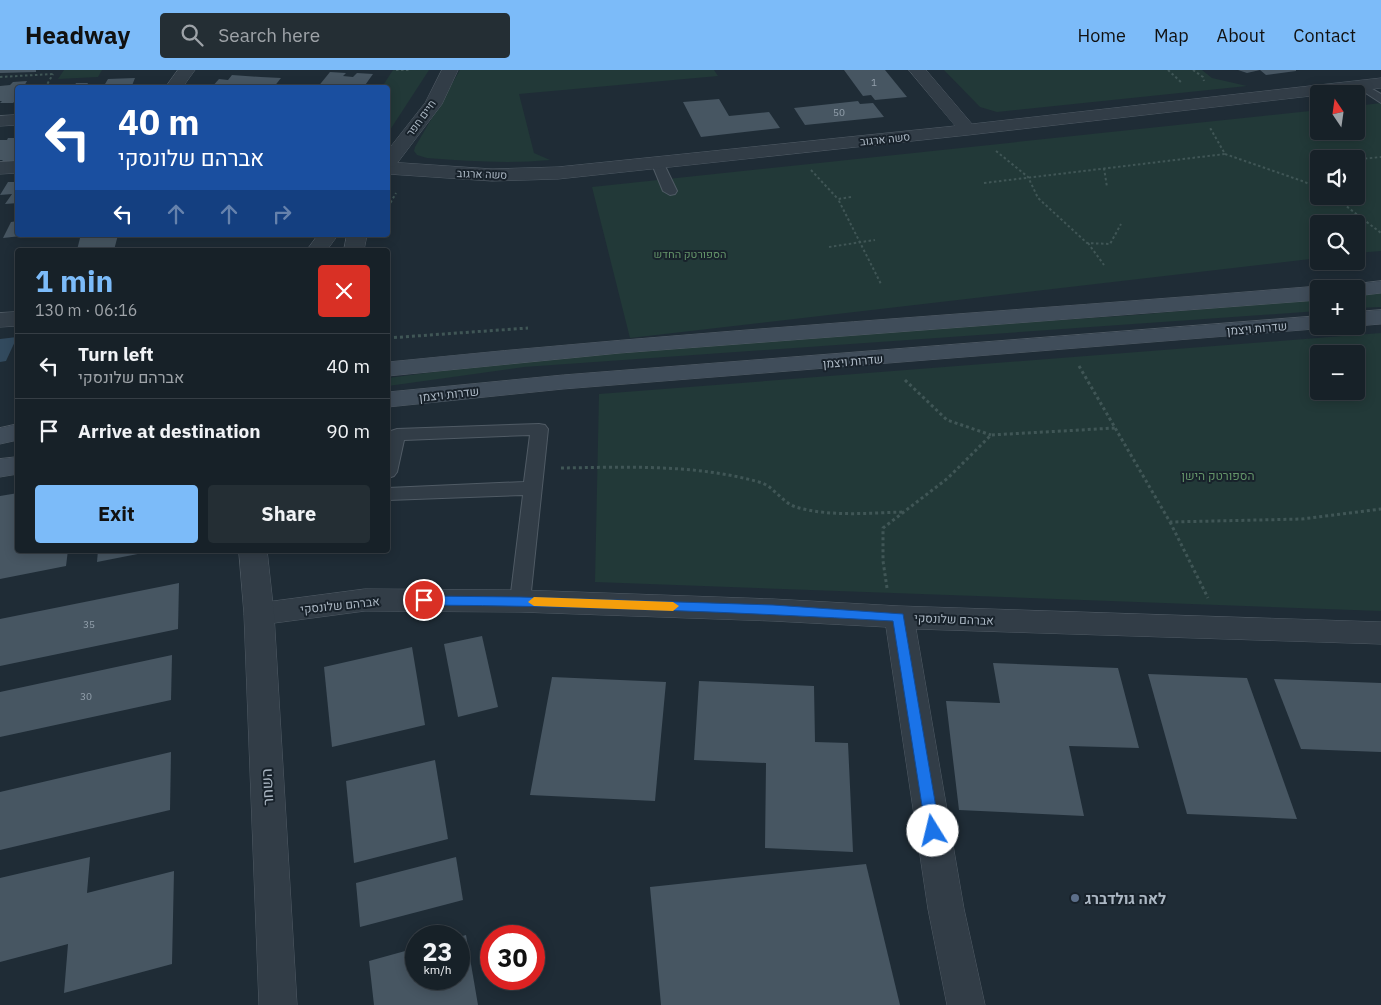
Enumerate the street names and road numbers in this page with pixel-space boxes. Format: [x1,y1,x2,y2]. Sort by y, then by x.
street label: חיים חפר [403,97,439,139]
street label: סשה ארגוב [859,129,911,149]
street label: סשה ארגוב [456,166,508,182]
street label: שדרות ויצמן [1226,318,1288,338]
street label: שדרות ויצמן [822,351,884,371]
street label: שדרות ויצמן [418,383,480,405]
street label: אברהם שלונסקי [300,593,381,617]
street label: אברהם שלונסקי [914,610,994,628]
street label: השחר [257,768,277,806]

